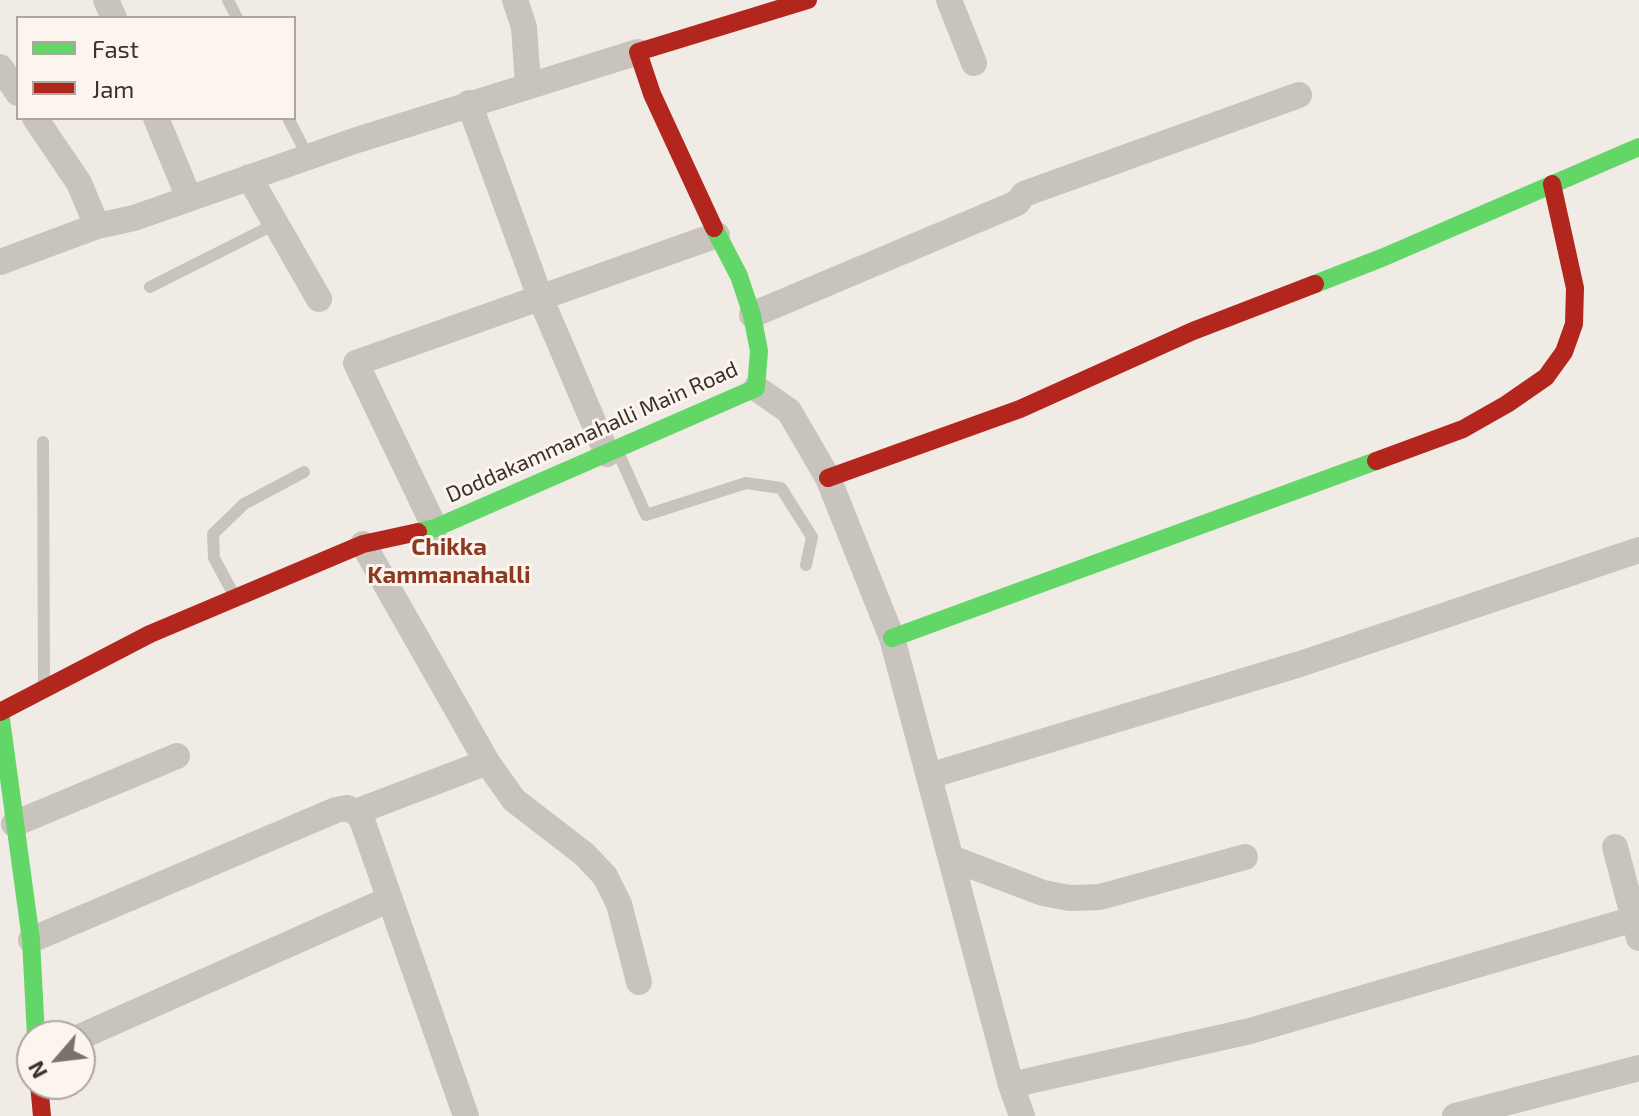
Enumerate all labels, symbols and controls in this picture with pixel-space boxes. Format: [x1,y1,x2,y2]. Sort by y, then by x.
legend [16,16,296,120]
text: Fast [92,34,139,63]
text: Jam [92,74,134,103]
street label: Doddakammanahalli Main Road [442,356,742,508]
district label: Chikka Kammanahalli [367,533,531,589]
north arrow [16,1020,96,1100]
text: N [21,1057,52,1083]

